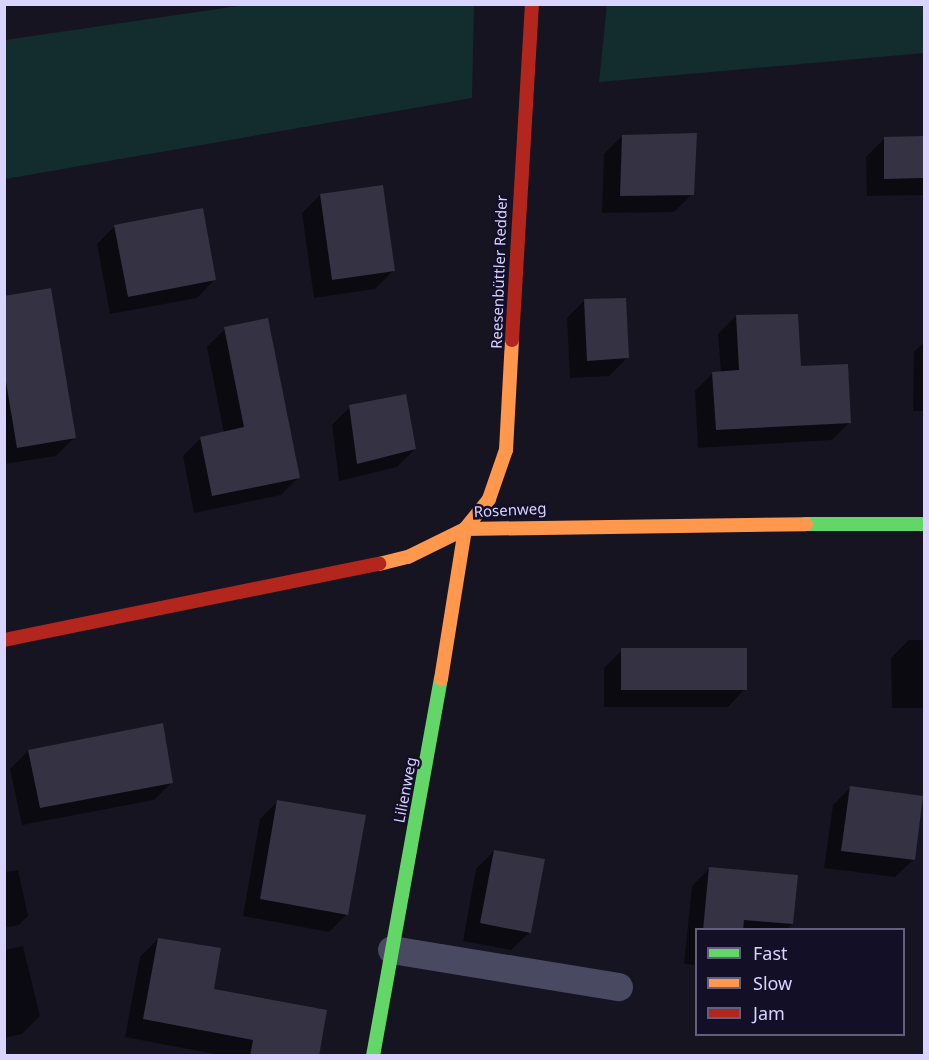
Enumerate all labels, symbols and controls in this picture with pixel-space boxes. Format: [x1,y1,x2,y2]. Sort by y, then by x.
street label: Reesenbüttler Redder [487,195,511,349]
street label: Rosenweg [473,499,547,521]
street label: Lilienweg [390,756,420,824]
legend [695,928,905,1036]
text: Fast [753,941,788,965]
text: Slow [753,971,792,995]
text: Jam [753,1001,785,1025]

